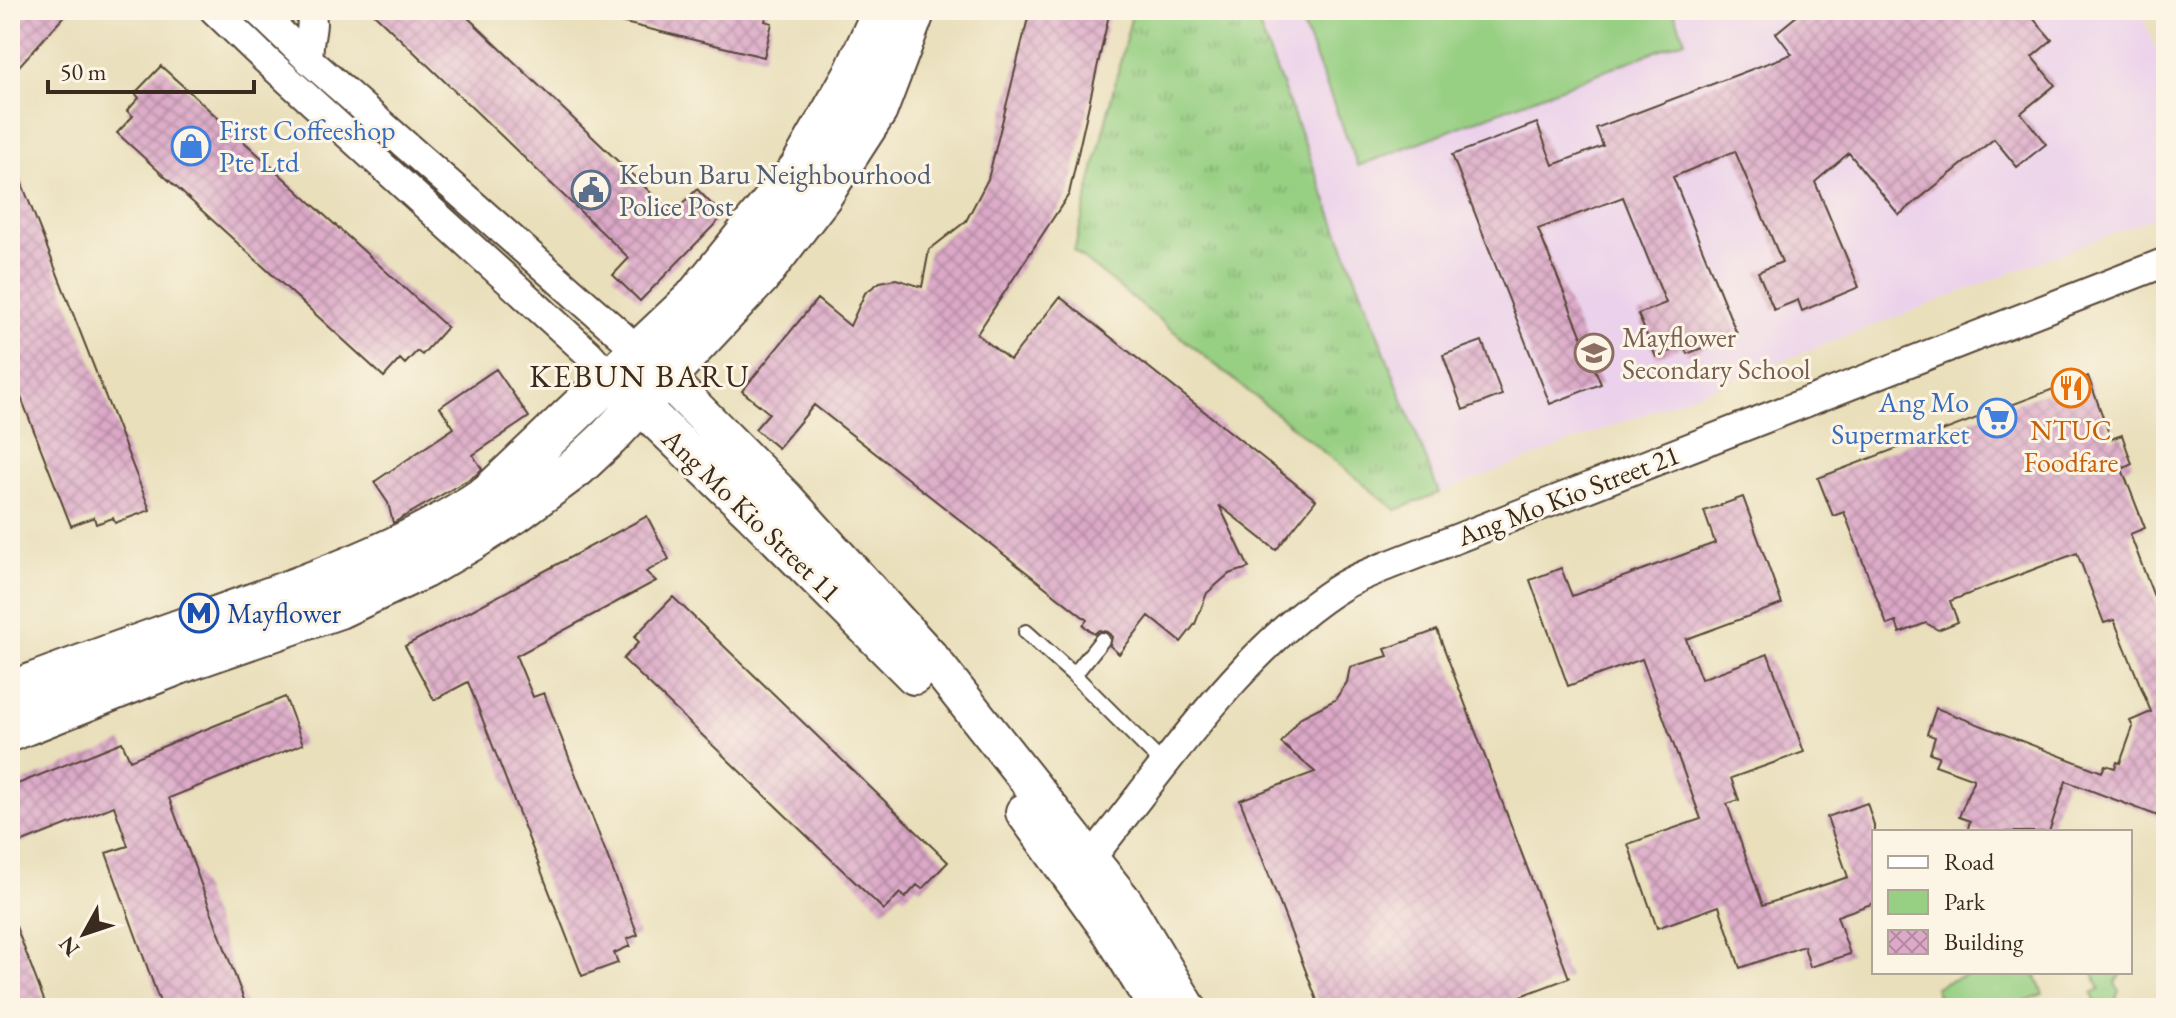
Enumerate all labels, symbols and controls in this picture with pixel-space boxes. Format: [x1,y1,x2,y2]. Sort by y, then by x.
scale bar [48,44,254,94]
text: 50 m [60,56,107,87]
place label: First Coffeeshop Pte Ltd [219,112,396,180]
shop icon: First Coffeeshop Pte Ltd [170,125,212,167]
place label: Kebun Baru Neighbourhood Police Post [619,156,932,224]
public building icon: Kebun Baru Neighbourhood Police Post [570,169,612,211]
place label: Mayflower Secondary School [1622,319,1811,387]
school or university icon: Mayflower Secondary School [1573,332,1615,374]
district label: KEBUN BARU [529,355,751,397]
restaurant icon: NTUC Foodfare [2050,367,2092,409]
place label: Ang Mo Supermarket [1831,384,1969,452]
supermarket icon: Ang Mo Supermarket [1976,397,2018,439]
place label: NTUC Foodfare [2023,412,2119,480]
street label: Ang Mo Kio Street 11 [654,420,849,610]
street label: Ang Mo Kio Street 21 [1451,436,1684,554]
metro station icon: Mayflower [178,592,220,634]
place label: Mayflower [227,595,342,631]
legend [1872,830,2132,974]
text: Road [1944,846,1995,877]
text: Park [1944,886,1986,917]
north arrow [44,894,124,974]
text: Building [1944,926,2024,957]
text: N [52,930,86,963]

